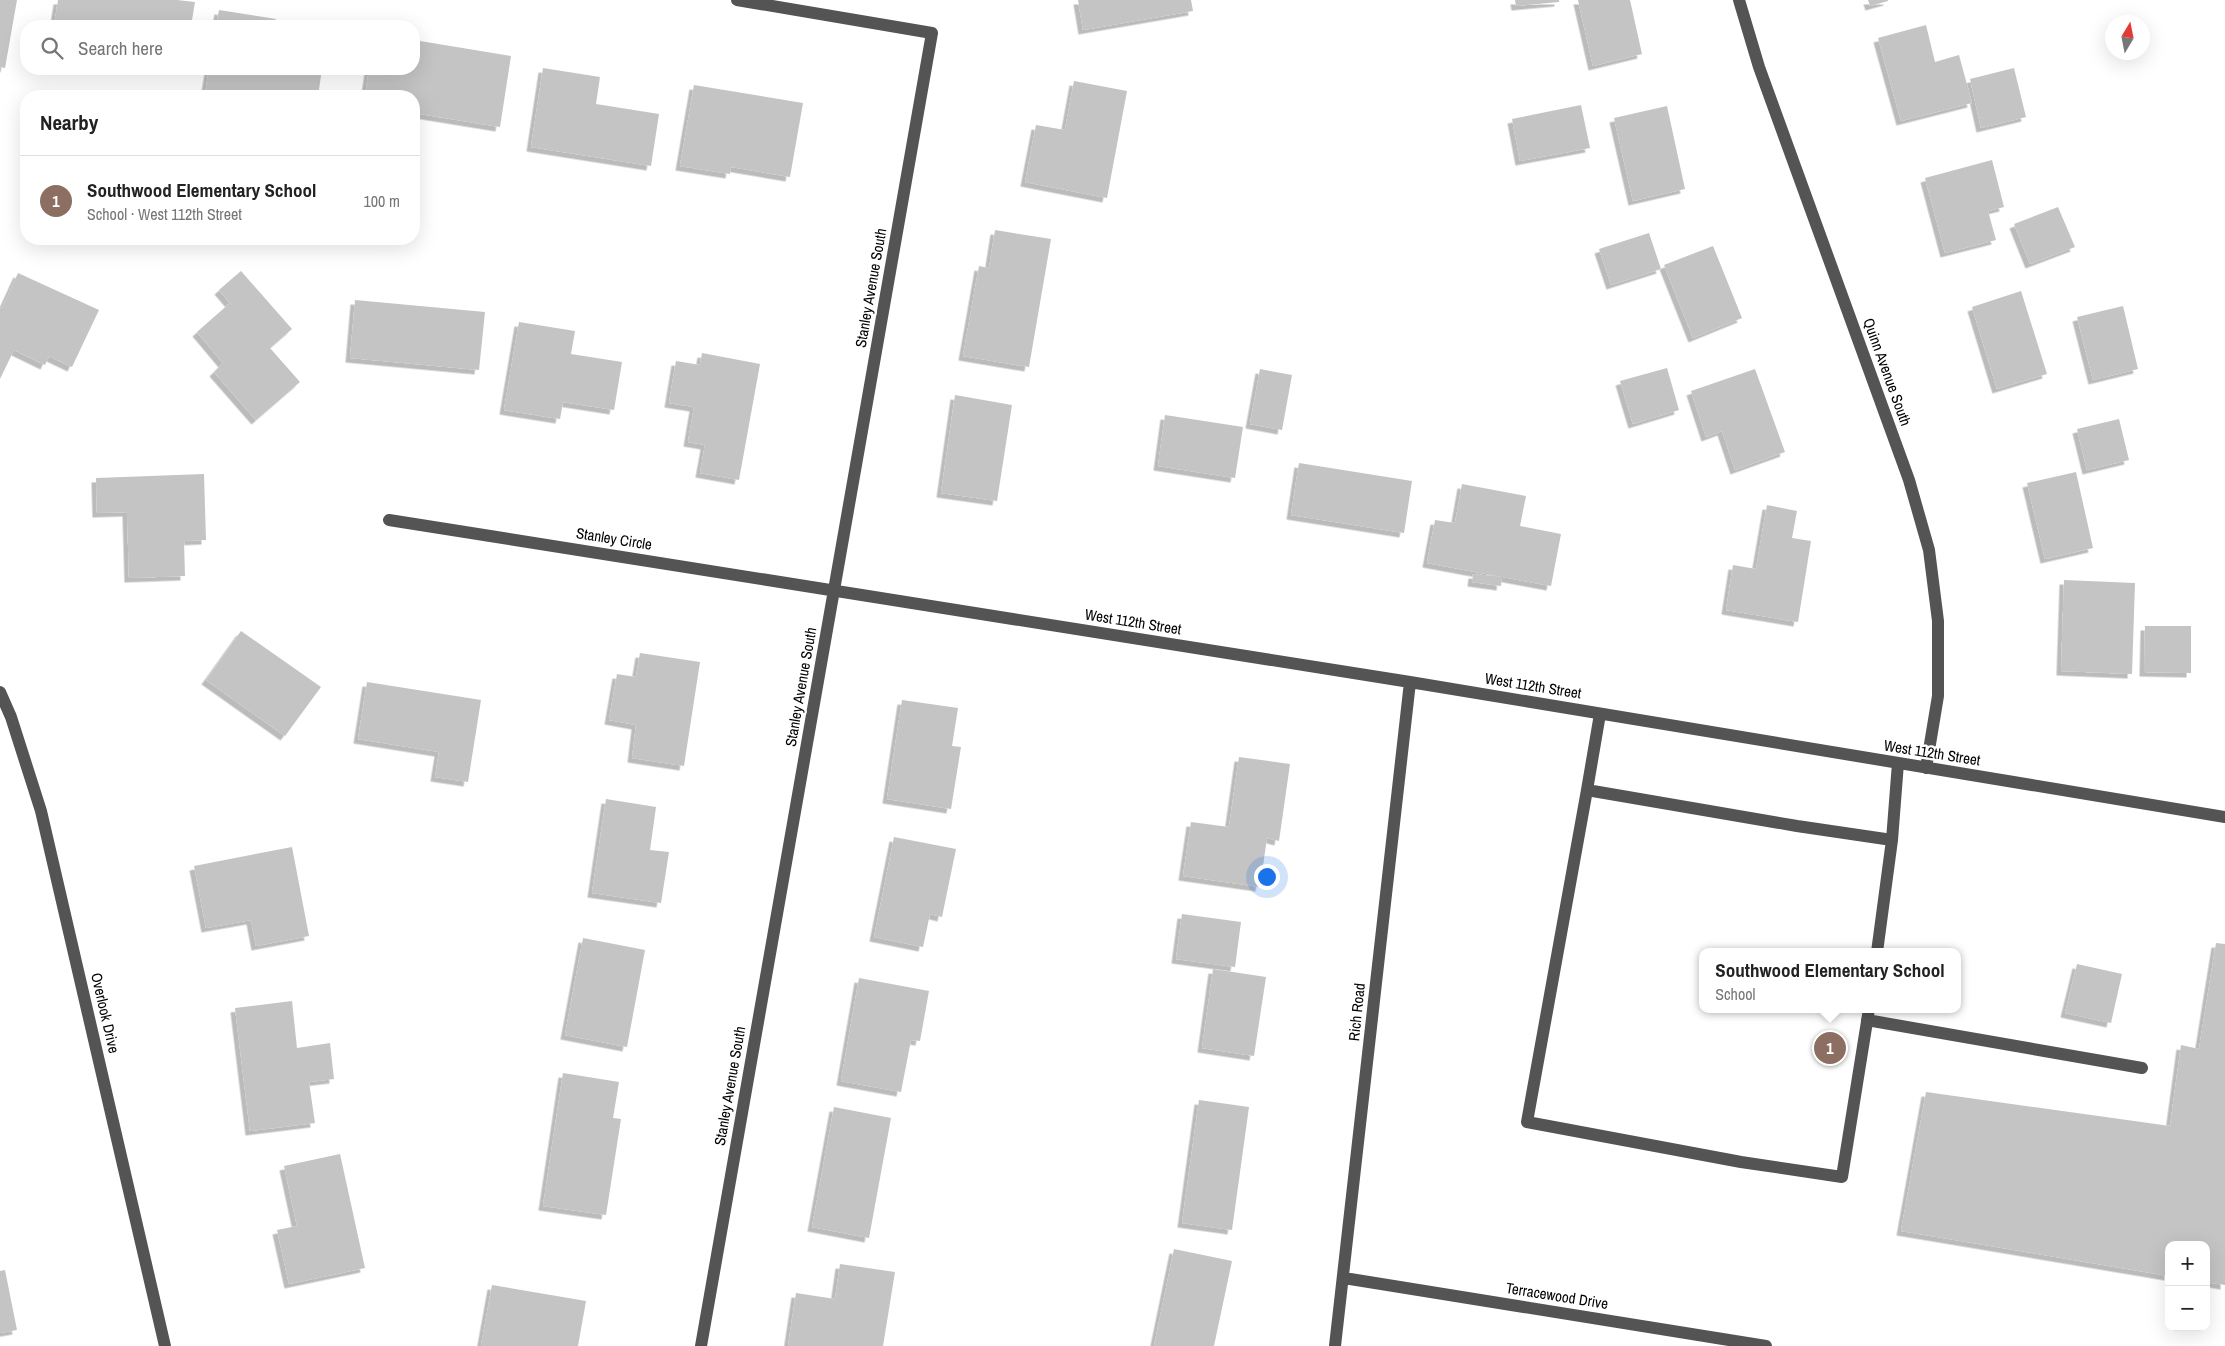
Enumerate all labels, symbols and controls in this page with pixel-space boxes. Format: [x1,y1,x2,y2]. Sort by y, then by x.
north arrow [2105,15,2150,60]
search box [20,20,420,75]
icon: search [38,34,66,62]
text: Search here [78,35,163,61]
text: Nearby [40,108,98,137]
text: Southwood Elementary School [87,177,316,203]
text: 1 [52,190,60,212]
text: 100 m [364,190,400,212]
text: School · West 112th Street [87,203,242,225]
street label: Stanley Avenue South [850,227,891,349]
street label: Quinn Avenue South [1858,315,1917,429]
street label: Stanley Circle [575,522,654,555]
street label: West 112th Street [1083,604,1183,640]
street label: Stanley Avenue South [780,626,821,748]
street label: West 112th Street [1483,668,1583,704]
street label: West 112th Street [1882,735,1982,771]
your location [1254,864,1280,890]
popup [1699,948,1961,1013]
text: Southwood Elementary School [1715,957,1945,983]
street label: Overlook Drive [86,971,125,1055]
street label: Rich Road [1343,982,1370,1042]
text: School [1715,983,1755,1005]
street label: Stanley Avenue South [709,1025,750,1147]
pin: 1 [1814,1029,1846,1067]
map controls [2165,1241,2210,1331]
button: + [2165,1241,2210,1286]
street label: Terracewood Drive [1504,1277,1610,1314]
button: − [2165,1286,2210,1331]

